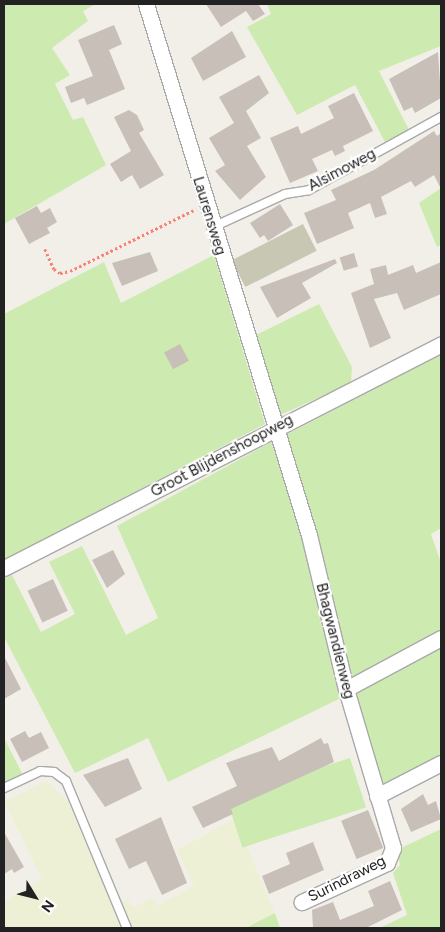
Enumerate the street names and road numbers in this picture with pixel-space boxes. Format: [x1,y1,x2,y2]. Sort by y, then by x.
street label: Alsimoweg [305,145,379,195]
street label: Laurensweg [189,175,229,257]
street label: Groot Blijdenshoopweg [148,411,296,501]
street label: Bhagwandienweg [312,581,358,701]
street label: Surindraweg [305,852,389,906]

